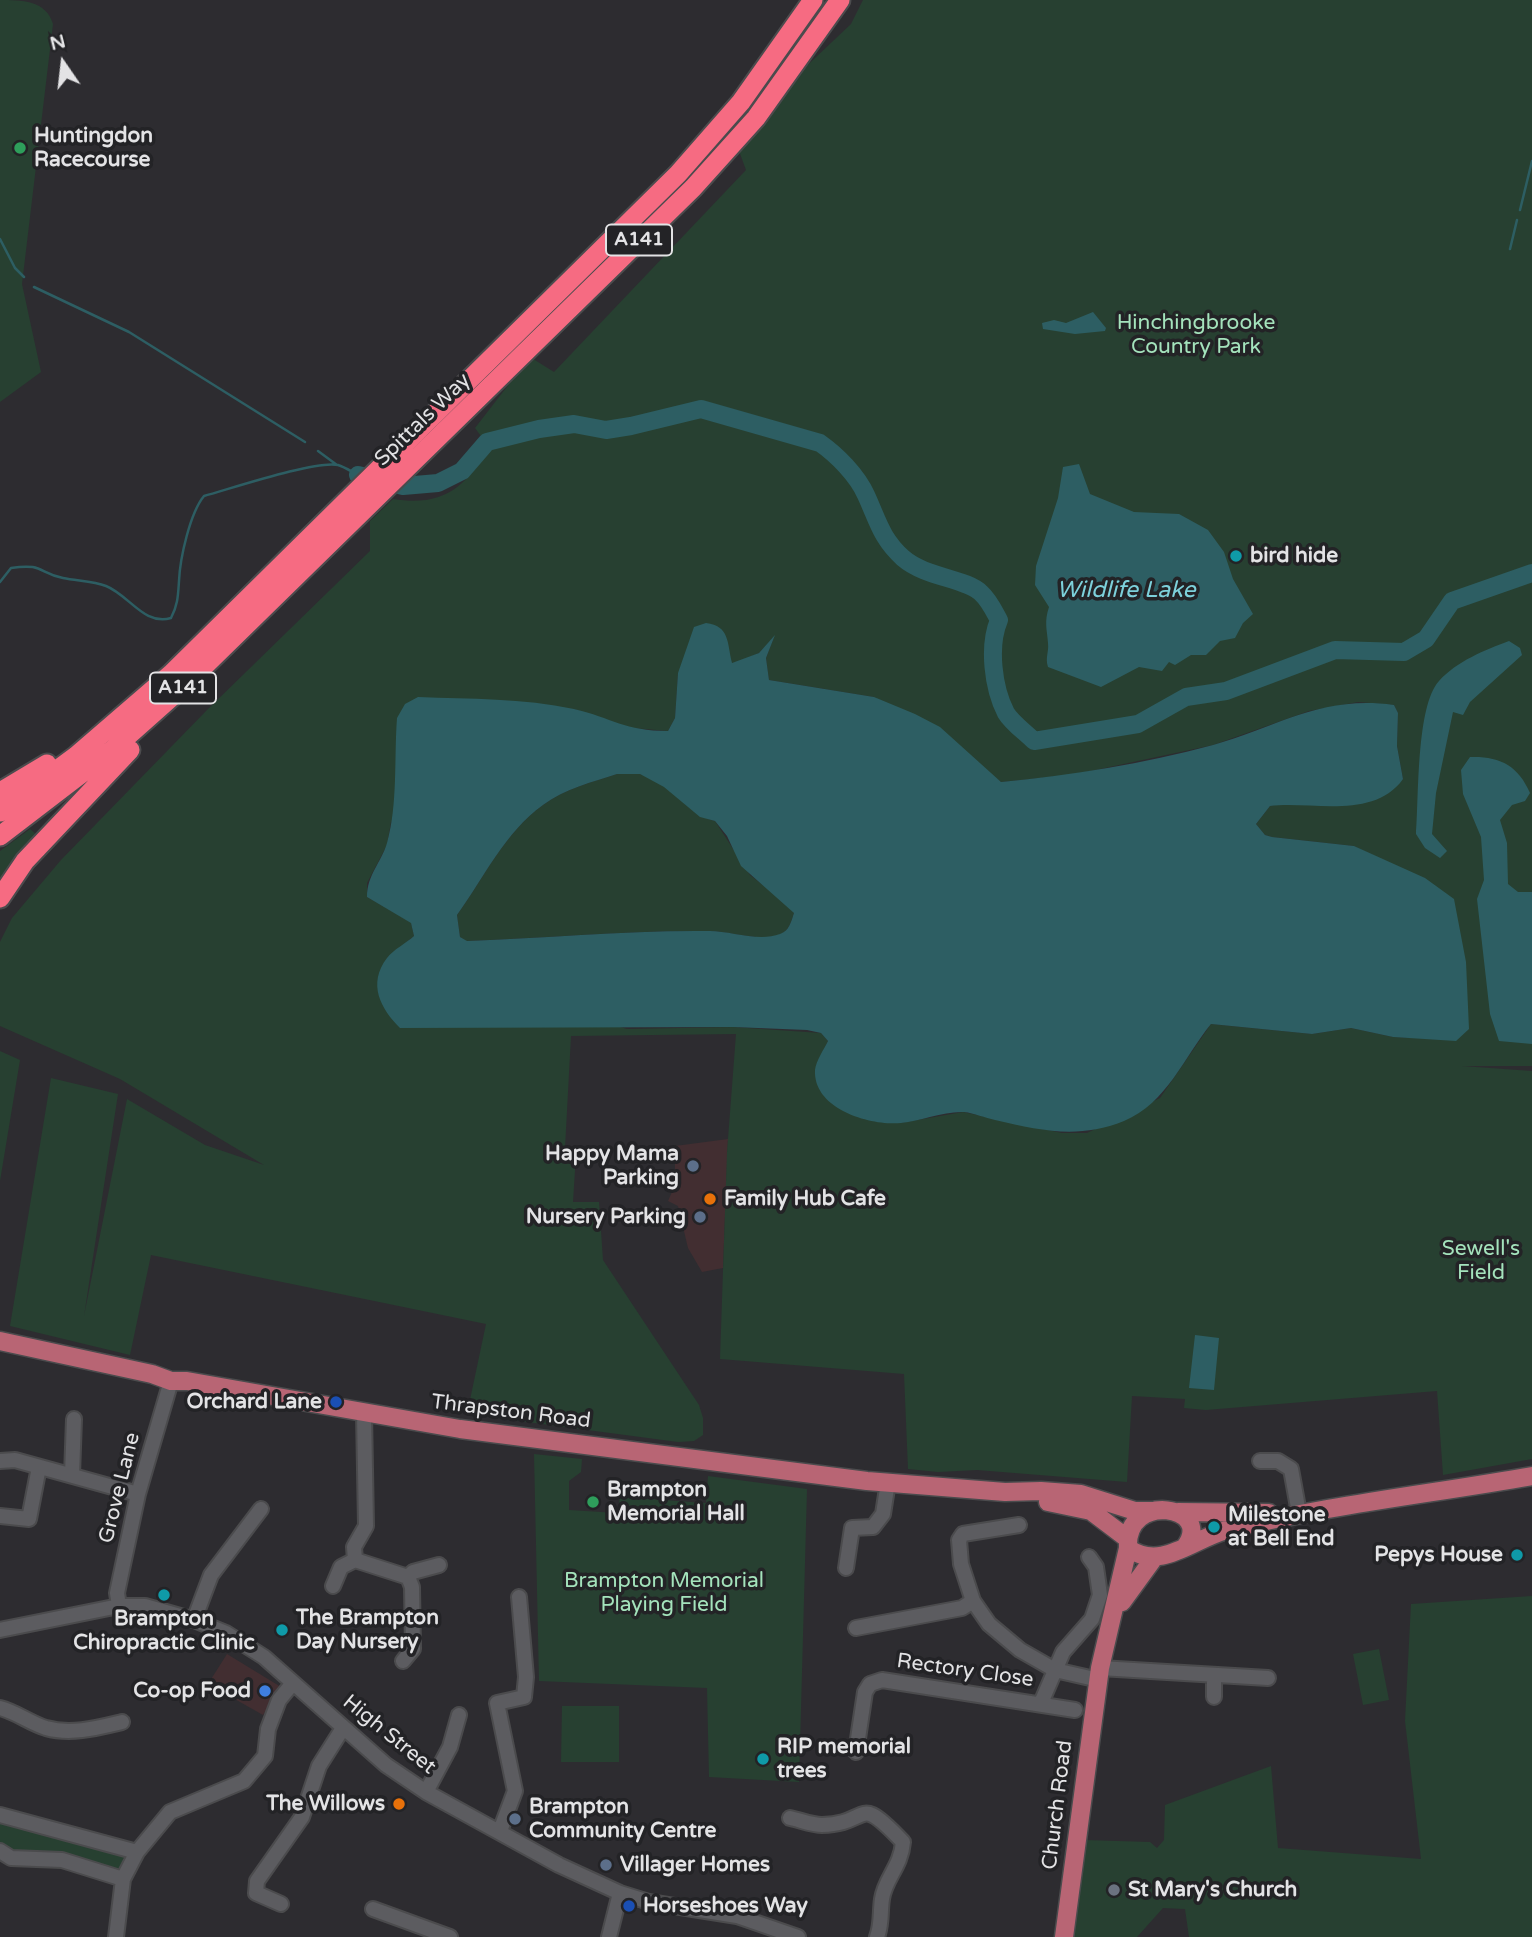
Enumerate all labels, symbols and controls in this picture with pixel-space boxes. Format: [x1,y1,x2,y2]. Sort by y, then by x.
north arrow [28,28,98,98]
text: N [48,30,68,55]
place label: Huntingdon Racecourse [34,123,153,173]
marker: Huntingdon Racecourse [12,140,28,156]
road number: A141 [606,224,672,256]
park label: Hinchingbrooke Country Park [1117,310,1275,360]
street label: Spittals Way [370,368,476,472]
place label: bird hide [1250,543,1338,569]
marker: bird hide [1228,548,1244,564]
water label: Wildlife Lake [1056,577,1196,605]
road number: A141 [150,673,216,704]
place label: Happy Mama Parking [545,1141,679,1191]
marker: Happy Mama Parking [685,1158,701,1174]
place label: Family Hub Cafe [724,1186,886,1212]
marker: Family Hub Cafe [702,1191,718,1207]
place label: Nursery Parking [526,1204,686,1230]
marker: Nursery Parking [692,1209,708,1225]
park label: Sewell's Field [1442,1236,1520,1286]
place label: Orchard Lane [187,1389,322,1415]
street label: Thrapston Road [430,1390,592,1434]
marker: Orchard Lane [328,1394,344,1410]
street label: Grove Lane [94,1430,146,1546]
place label: Brampton Memorial Hall [607,1477,745,1527]
marker: Brampton Memorial Hall [585,1494,601,1510]
place label: Milestone at Bell End [1228,1502,1335,1552]
marker: Milestone at Bell End [1206,1519,1222,1535]
place label: Pepys House [1374,1542,1503,1568]
marker: Pepys House [1509,1547,1525,1563]
park label: Brampton Memorial Playing Field [564,1568,764,1618]
marker: Brampton Chiropractic Clinic [156,1587,172,1603]
place label: The Brampton Day Nursery [296,1605,439,1655]
place label: Brampton Chiropractic Clinic [73,1606,255,1656]
marker: The Brampton Day Nursery [274,1622,290,1638]
street label: Rectory Close [895,1649,1035,1693]
place label: Co-op Food [133,1678,251,1704]
marker: Co-op Food [257,1683,273,1699]
street label: High Street [337,1690,441,1780]
place label: RIP memorial trees [777,1734,911,1784]
street label: Church Road [1038,1739,1078,1871]
marker: RIP memorial trees [755,1751,771,1767]
place label: The Willows [266,1791,385,1817]
place label: Brampton Community Centre [529,1794,716,1844]
marker: The Willows [391,1796,407,1812]
marker: Brampton Community Centre [507,1811,523,1827]
place label: Villager Homes [620,1852,770,1878]
marker: Villager Homes [598,1857,614,1873]
place label: St Mary's Church [1128,1877,1297,1903]
marker: St Mary's Church [1106,1882,1122,1898]
place label: Horseshoes Way [643,1893,808,1919]
marker: Horseshoes Way [621,1898,637,1914]

